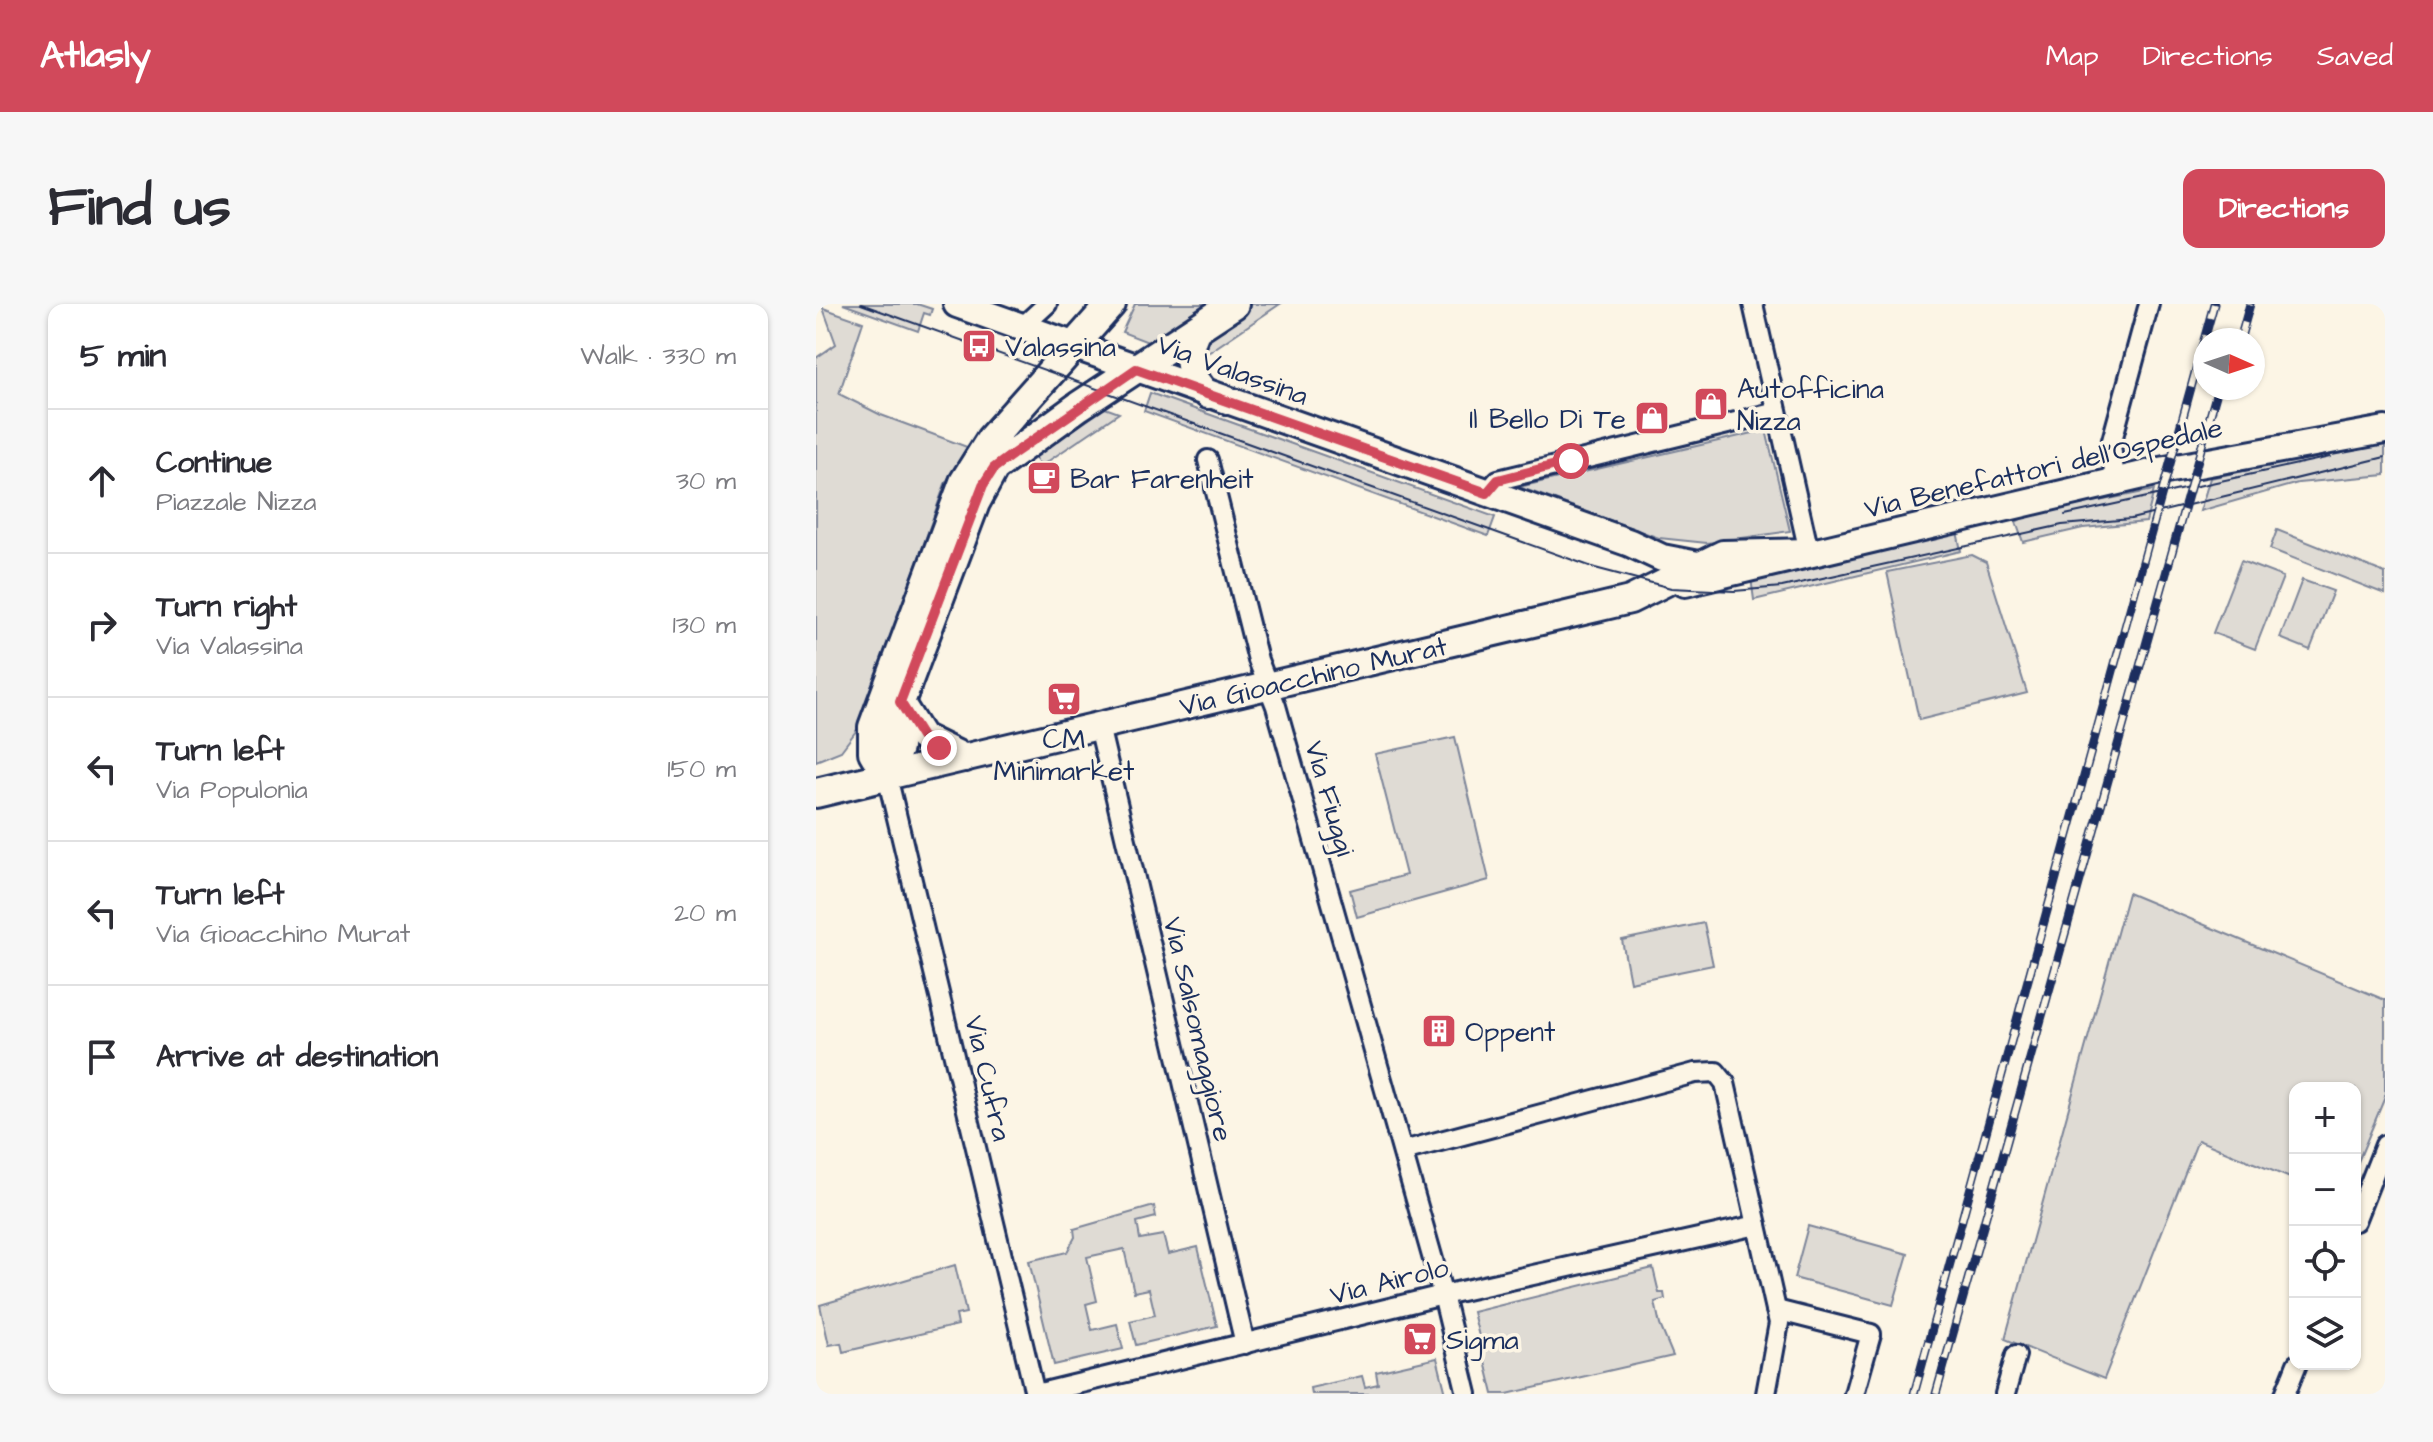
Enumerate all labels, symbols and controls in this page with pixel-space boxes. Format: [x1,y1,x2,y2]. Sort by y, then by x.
text: Atlasly [40,30,151,82]
text: Map [2046,37,2099,76]
text: Directions [2143,37,2273,76]
text: Saved [2317,37,2393,76]
text: Find us [48,169,231,247]
button: Directions [2183,169,2385,248]
street label: Via Valassina [1151,325,1314,416]
bus stop icon: Valassina [960,327,998,365]
place label: Valassina [1005,328,1116,367]
north arrow [2193,328,2265,400]
text: 5 min [80,332,166,380]
text: Walk · 330 m [580,338,736,374]
place label: Autofficina Nizza [1737,370,1884,441]
shop icon: Autofficina Nizza [1692,385,1730,423]
shop icon: Il Bello Di Te [1633,399,1671,437]
place label: Il Bello Di Te [1469,400,1626,439]
street label: Via Benefattori dell'Ospedale [1861,408,2226,529]
text: Continue [156,442,272,484]
route start [1553,443,1589,479]
icon: ahead [80,459,124,503]
cafe icon: Bar Farenheit [1025,459,1063,497]
place label: Bar Farenheit [1070,460,1254,499]
text: 30 m [676,463,736,499]
text: Piazzale Nizza [156,484,317,520]
text: Turn right [156,586,297,628]
icon: right [80,603,124,647]
text: 130 m [672,607,736,643]
street label: Via Gioacchino Murat [1176,627,1452,726]
text: Via Valassina [156,628,303,664]
supermarket icon: CM Minimarket [1045,680,1083,718]
place label: CM Minimarket [994,720,1135,791]
text: Turn left [156,730,284,772]
route end [921,730,957,766]
street label: Via Fiuggi [1294,736,1365,861]
icon: left [80,747,124,791]
text: 150 m [667,751,736,787]
text: Via Populonia [156,772,308,808]
text: Turn left [156,874,284,916]
icon: left [80,891,124,935]
text: 20 m [674,895,736,931]
street label: Via Salsomaggiore [1152,913,1242,1146]
text: Via Gioacchino Murat [156,916,410,952]
street label: Via Cufra [954,1012,1021,1145]
building icon: Oppent [1420,1012,1458,1050]
place label: Oppent [1465,1013,1556,1052]
icon: arrive [80,1035,124,1079]
text: Arrive at destination [156,1036,438,1078]
map controls [2289,1082,2361,1370]
button: + [2289,1082,2361,1154]
button: − [2289,1154,2361,1226]
button: locate [2289,1226,2361,1298]
street label: Via Airolo [1326,1248,1453,1315]
button: layers [2289,1298,2361,1370]
supermarket icon: Sigma [1401,1320,1439,1358]
place label: Sigma [1446,1321,1519,1361]

